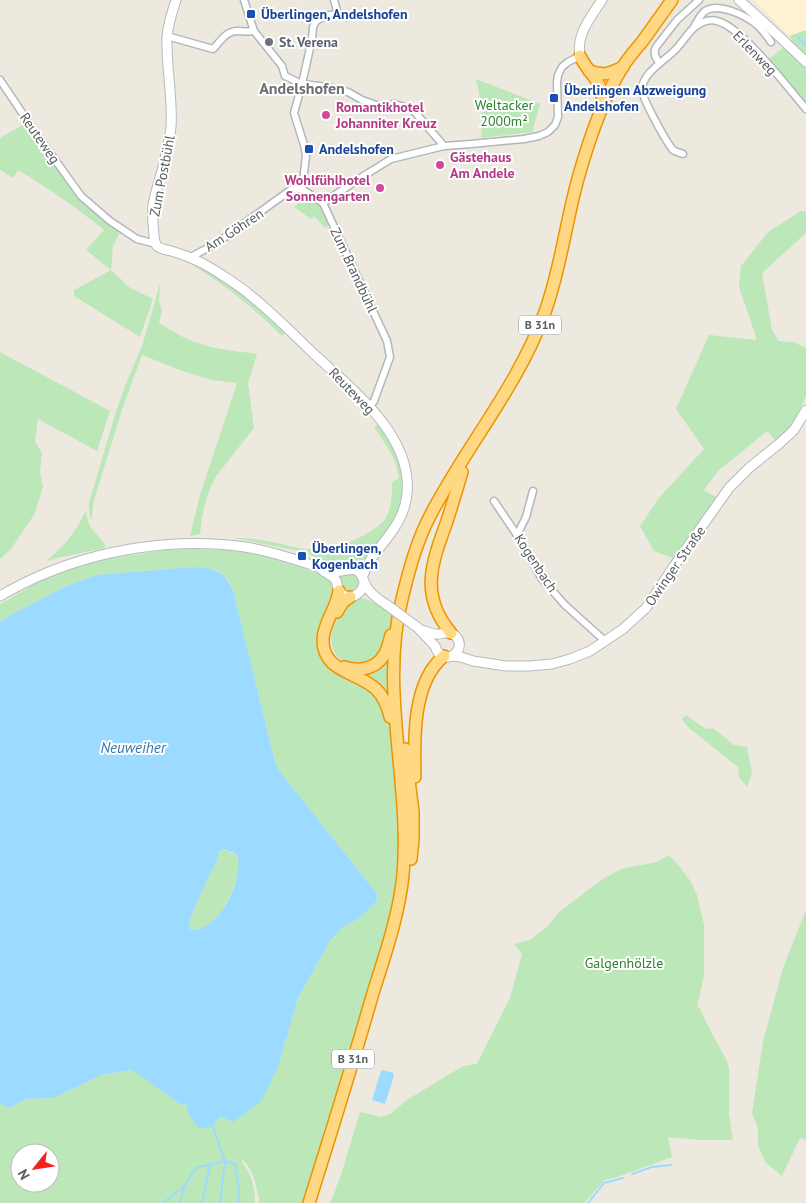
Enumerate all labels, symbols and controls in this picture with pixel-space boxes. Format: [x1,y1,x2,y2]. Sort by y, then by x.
place label: Überlingen, Andelshofen [261,5,408,23]
marker: Überlingen, Andelshofen [245,8,257,20]
street label: Erlenweg [729,27,781,79]
place label: St. Verena [279,33,338,51]
marker: St. Verena [263,36,275,48]
district label: Andelshofen [259,78,345,98]
place label: Überlingen Abzweigung Andelshofen [564,81,706,115]
marker: Überlingen Abzweigung Andelshofen [548,92,560,104]
park label: Weltacker 2000m² [475,96,534,130]
place label: Romantikhotel Johanniter Kreuz [335,98,437,132]
street label: Reuteweg [16,109,64,167]
marker: Romantikhotel Johanniter Kreuz [320,109,332,121]
street label: Zum Postbühl [145,134,179,218]
place label: Andelshofen [319,140,394,158]
marker: Andelshofen [303,143,315,155]
place label: Gästehaus Am Andele [450,148,515,182]
marker: Gästehaus Am Andele [434,159,446,171]
place label: Wohlfühlhotel Sonnengarten [284,171,371,205]
marker: Wohlfühlhotel Sonnengarten [374,182,386,194]
street label: Am Göhren [201,204,267,256]
street label: Zum Brandbühl [326,225,382,315]
road number: B 31n [519,316,561,334]
street label: Reuteweg [325,364,379,418]
street label: Owinger Straße [641,522,709,610]
street label: Kogenbach [510,530,562,596]
place label: Überlingen, Kogenbach [312,539,382,573]
marker: Überlingen, Kogenbach [296,550,308,562]
water label: Neuweiher [100,738,167,757]
park label: Galgenhölzle [585,954,663,972]
road number: B 31n [332,1050,374,1068]
north arrow [10,1143,60,1193]
text: N [14,1166,34,1183]

